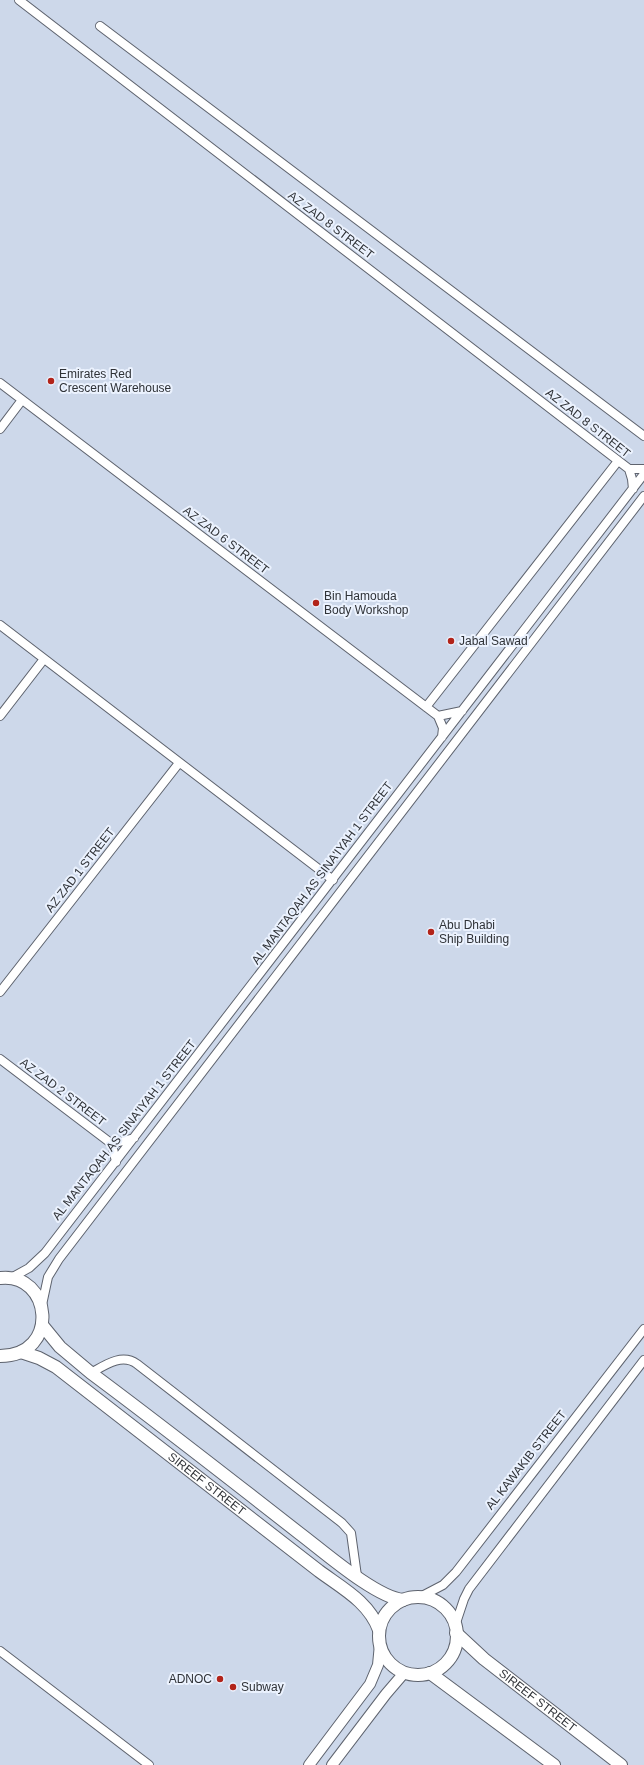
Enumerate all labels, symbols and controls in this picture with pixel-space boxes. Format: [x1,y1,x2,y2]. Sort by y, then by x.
street label: AZ ZAD 8 STREET [286,188,377,262]
place label: Emirates Red Crescent Warehouse [59,367,172,395]
marker: Emirates Red Crescent Warehouse [46,376,56,386]
street label: AZ ZAD 8 STREET [543,386,634,461]
street label: AZ ZAD 6 STREET [181,503,272,577]
place label: Bin Hamouda Body Workshop [324,589,409,617]
marker: Bin Hamouda Body Workshop [311,598,321,608]
place label: Jabal Sawad [459,634,528,648]
marker: Jabal Sawad [446,636,456,646]
street label: AL MANTAQAH AS SINA'IYAH 1 STREET [249,778,396,967]
street label: AZ ZAD 1 STREET [43,824,118,915]
place label: Abu Dhabi Ship Building [439,918,509,946]
marker: Abu Dhabi Ship Building [426,927,436,937]
street label: AL MANTAQAH AS SINA'IYAH 1 STREET [49,1037,199,1223]
street label: AZ ZAD 2 STREET [18,1055,109,1129]
street label: AL KAWAKIB STREET [483,1407,569,1512]
street label: SIREEF STREET [165,1450,249,1519]
street label: SIREEF STREET [496,1666,580,1735]
place label: ADNOC [169,1672,212,1686]
marker: ADNOC [215,1674,225,1684]
place label: Subway [241,1680,284,1694]
marker: Subway [228,1682,238,1692]

